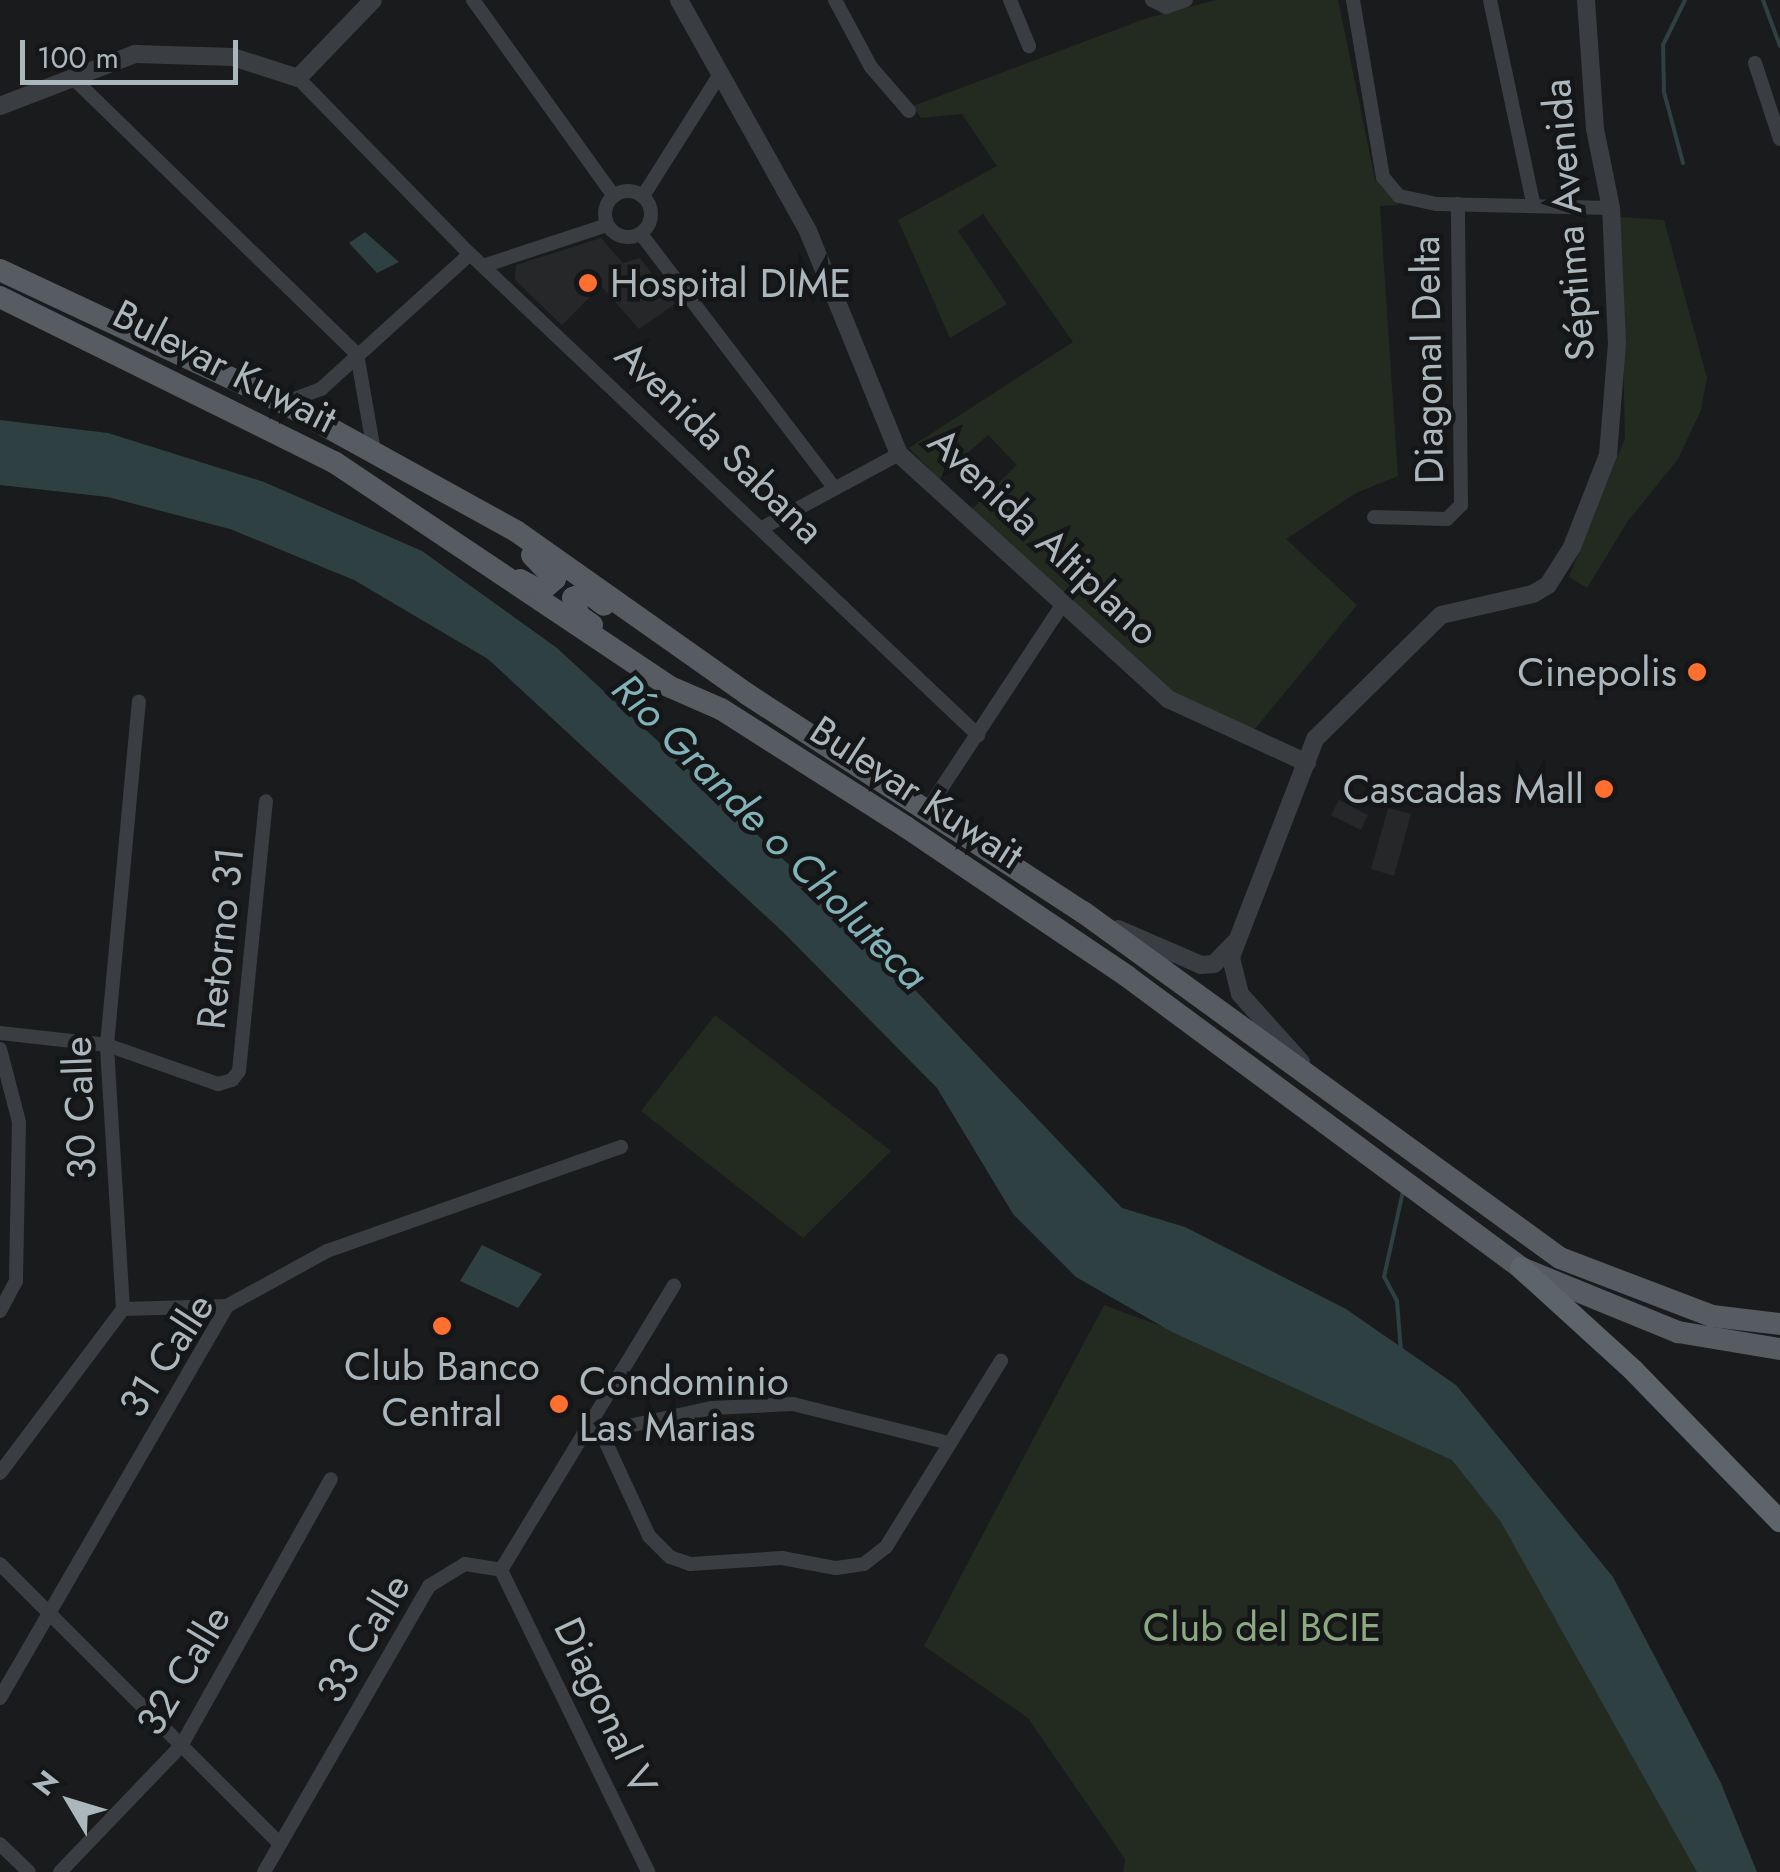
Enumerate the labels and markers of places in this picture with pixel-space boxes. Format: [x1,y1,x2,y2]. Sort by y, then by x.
place label: Hospital DIME [610,259,851,307]
marker: Hospital DIME [575,270,601,296]
place label: Cinepolis [1517,648,1677,696]
marker: Cinepolis [1686,661,1708,683]
place label: Cascadas Mall [1343,765,1584,813]
marker: Cascadas Mall [1593,778,1615,800]
marker: Club Banco Central [431,1315,453,1337]
place label: Club Banco Central [344,1342,540,1436]
place label: Condominio Las Marias [579,1357,789,1451]
marker: Condominio Las Marias [548,1393,570,1415]

